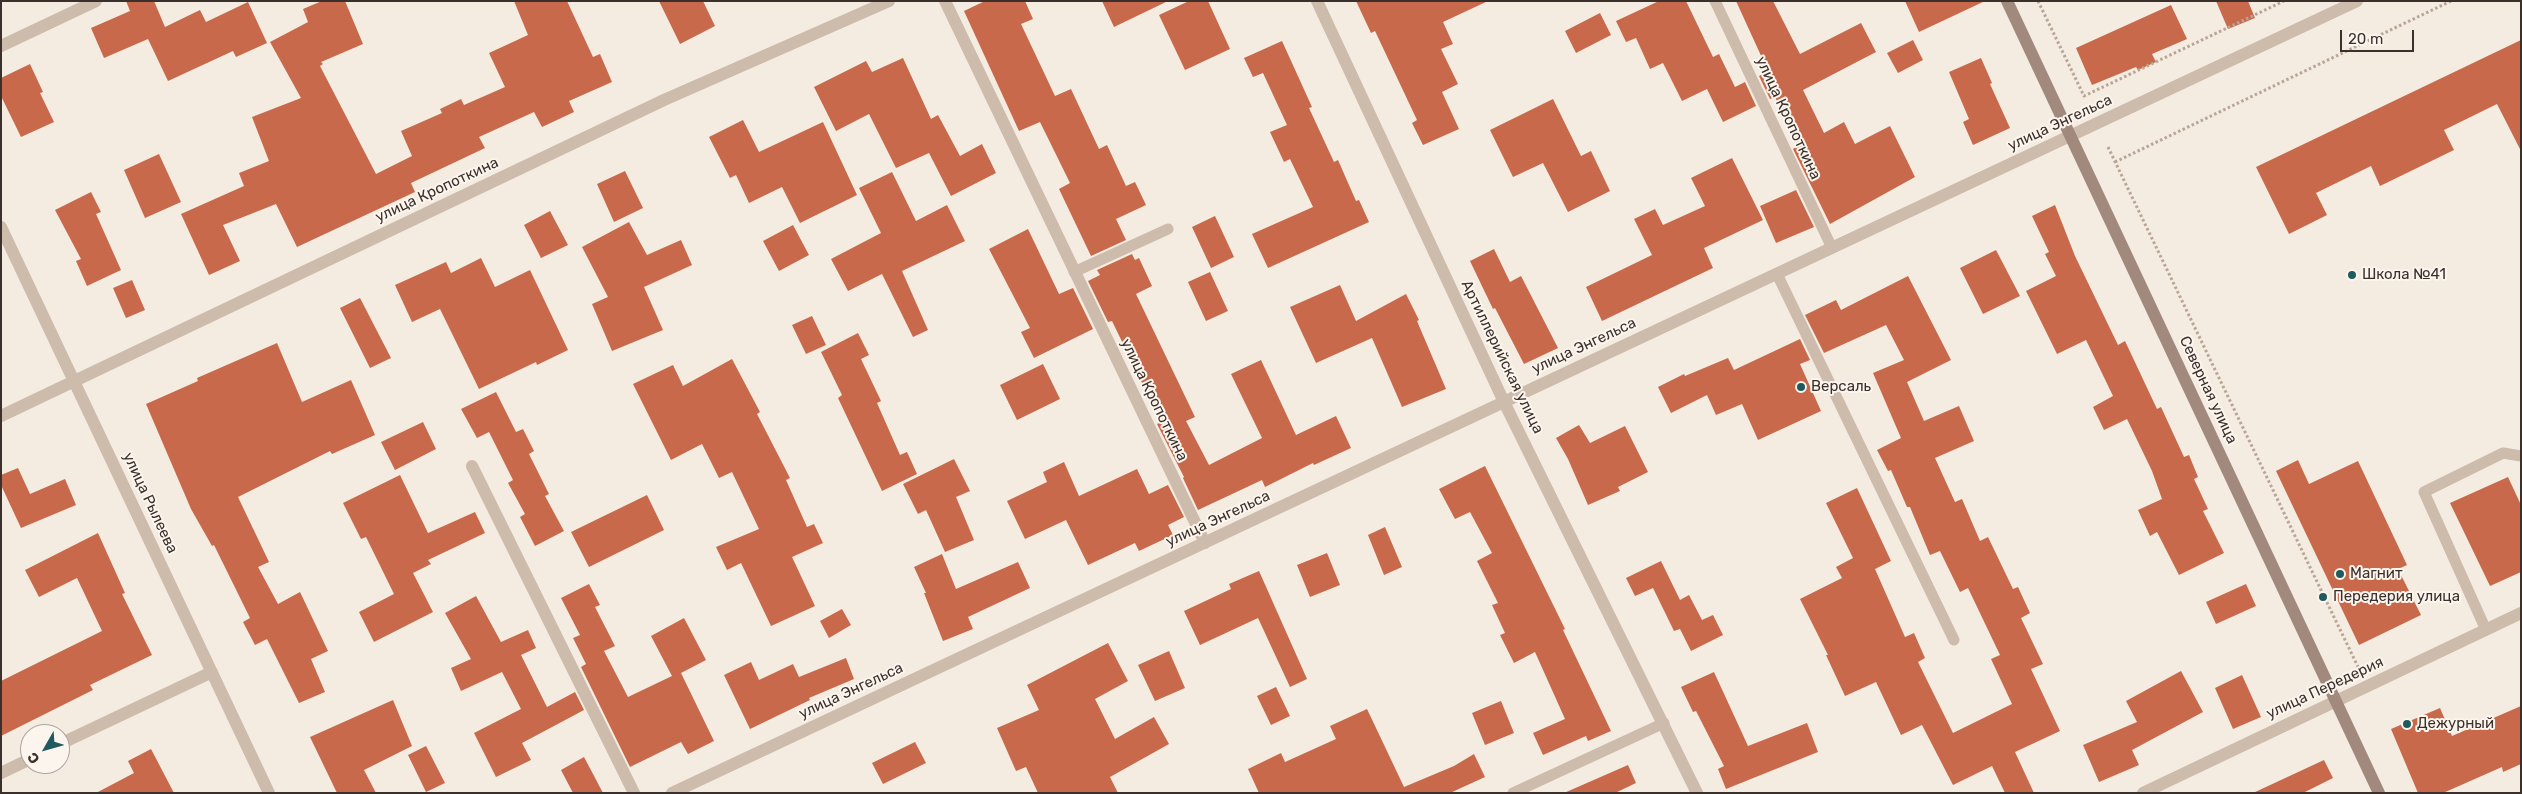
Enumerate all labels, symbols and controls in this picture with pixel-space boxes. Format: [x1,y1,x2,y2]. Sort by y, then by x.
scale bar [2342,20,2416,52]
text: 20 m [2348,30,2383,48]
street label: улица Кропоткина [1752,54,1824,182]
street label: улица Энгельса [2005,91,2115,155]
street label: улица Кропоткина [373,154,501,226]
place label: Школа №41 [2362,266,2446,284]
marker: Школа №41 [2346,269,2358,281]
street label: Артиллерийская улица [1457,277,1547,437]
street label: улица Энгельса [1529,314,1639,378]
street label: Северная улица [2175,333,2241,447]
street label: улица Кропоткина [1117,336,1191,464]
place label: Версаль [1811,378,1871,396]
marker: Версаль [1795,381,1807,393]
street label: улица Рылеева [119,450,181,556]
street label: улица Энгельса [1163,487,1273,551]
place label: Магнит [2350,565,2403,583]
marker: Магнит [2334,568,2346,580]
place label: Передерия улица [2333,588,2460,606]
marker: Передерия улица [2317,591,2329,603]
street label: улица Передерия [2264,653,2386,723]
street label: улица Энгельса [796,659,906,723]
place label: Дежурный [2417,715,2494,733]
marker: Дежурный [2401,718,2413,730]
north arrow [20,724,70,774]
text: С [24,749,43,767]

